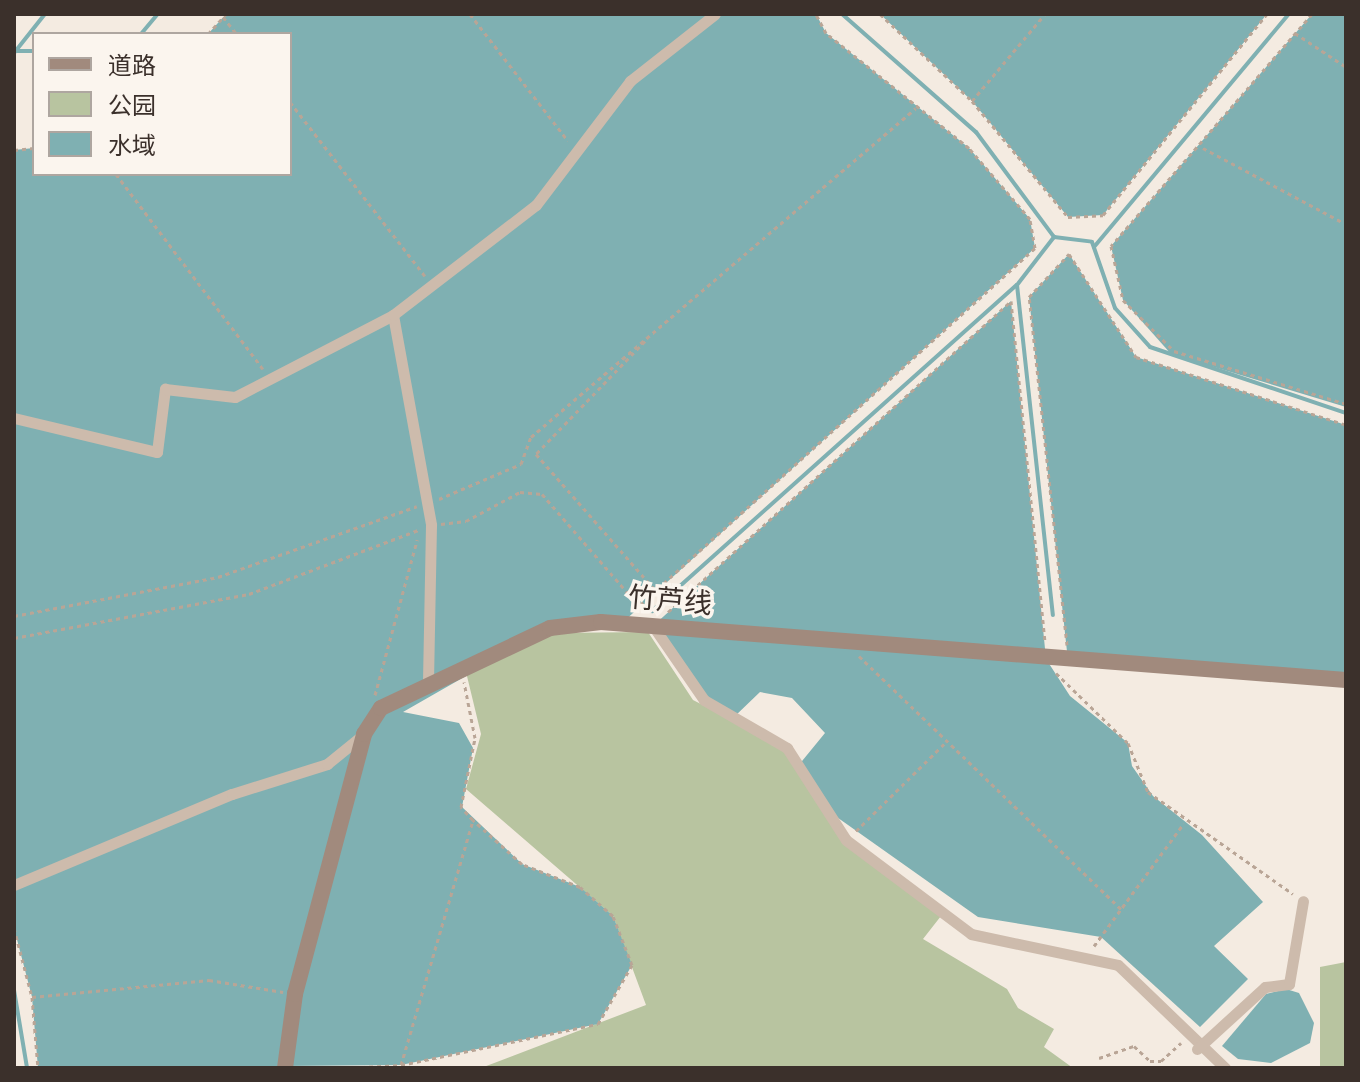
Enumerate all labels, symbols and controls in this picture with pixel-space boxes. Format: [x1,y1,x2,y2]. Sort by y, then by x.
legend [32,32,292,176]
text: 道路 [108,48,156,83]
text: 公园 [108,88,156,123]
text: 水域 [108,128,156,163]
street label: 竹芦线 [627,581,713,621]

